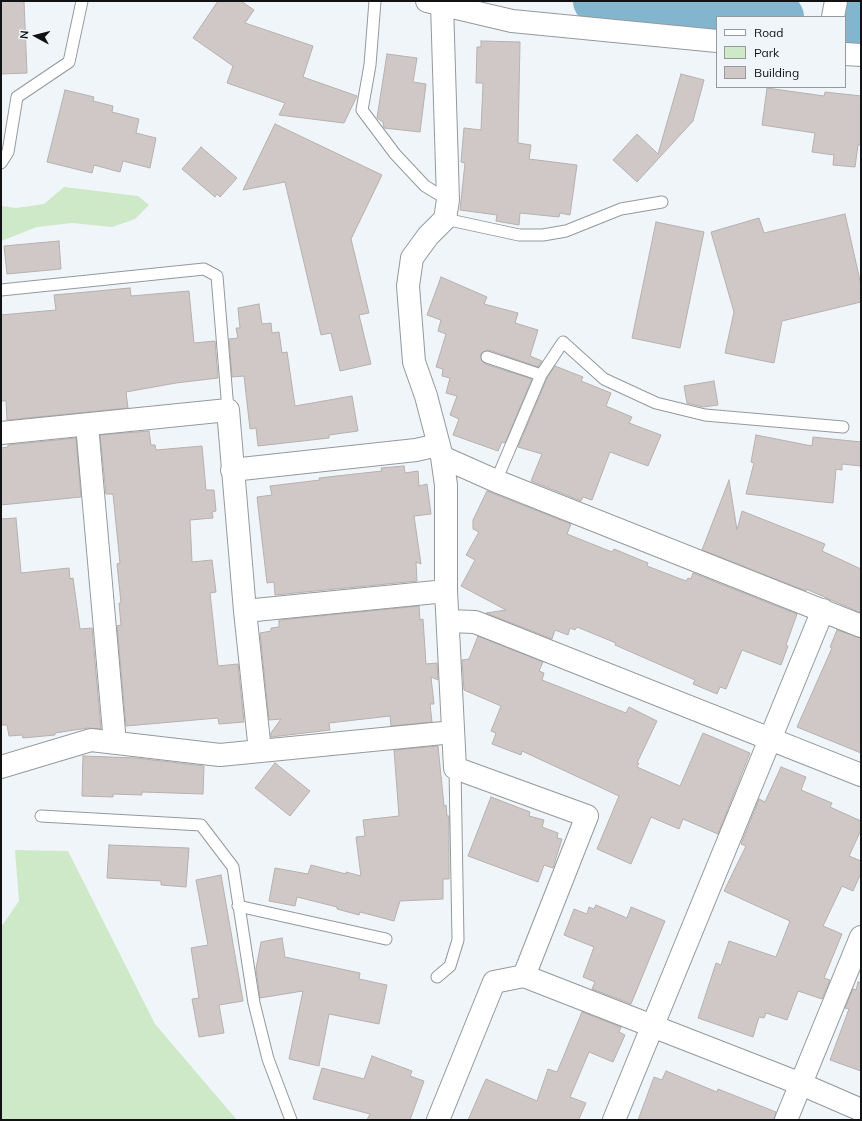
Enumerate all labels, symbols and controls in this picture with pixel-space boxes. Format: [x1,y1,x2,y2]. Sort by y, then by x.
north arrow [16,16,56,56]
legend [716,16,846,88]
text: Road [754,25,783,40]
text: N [17,30,32,40]
text: Park [754,45,779,60]
text: Building [754,65,799,80]

